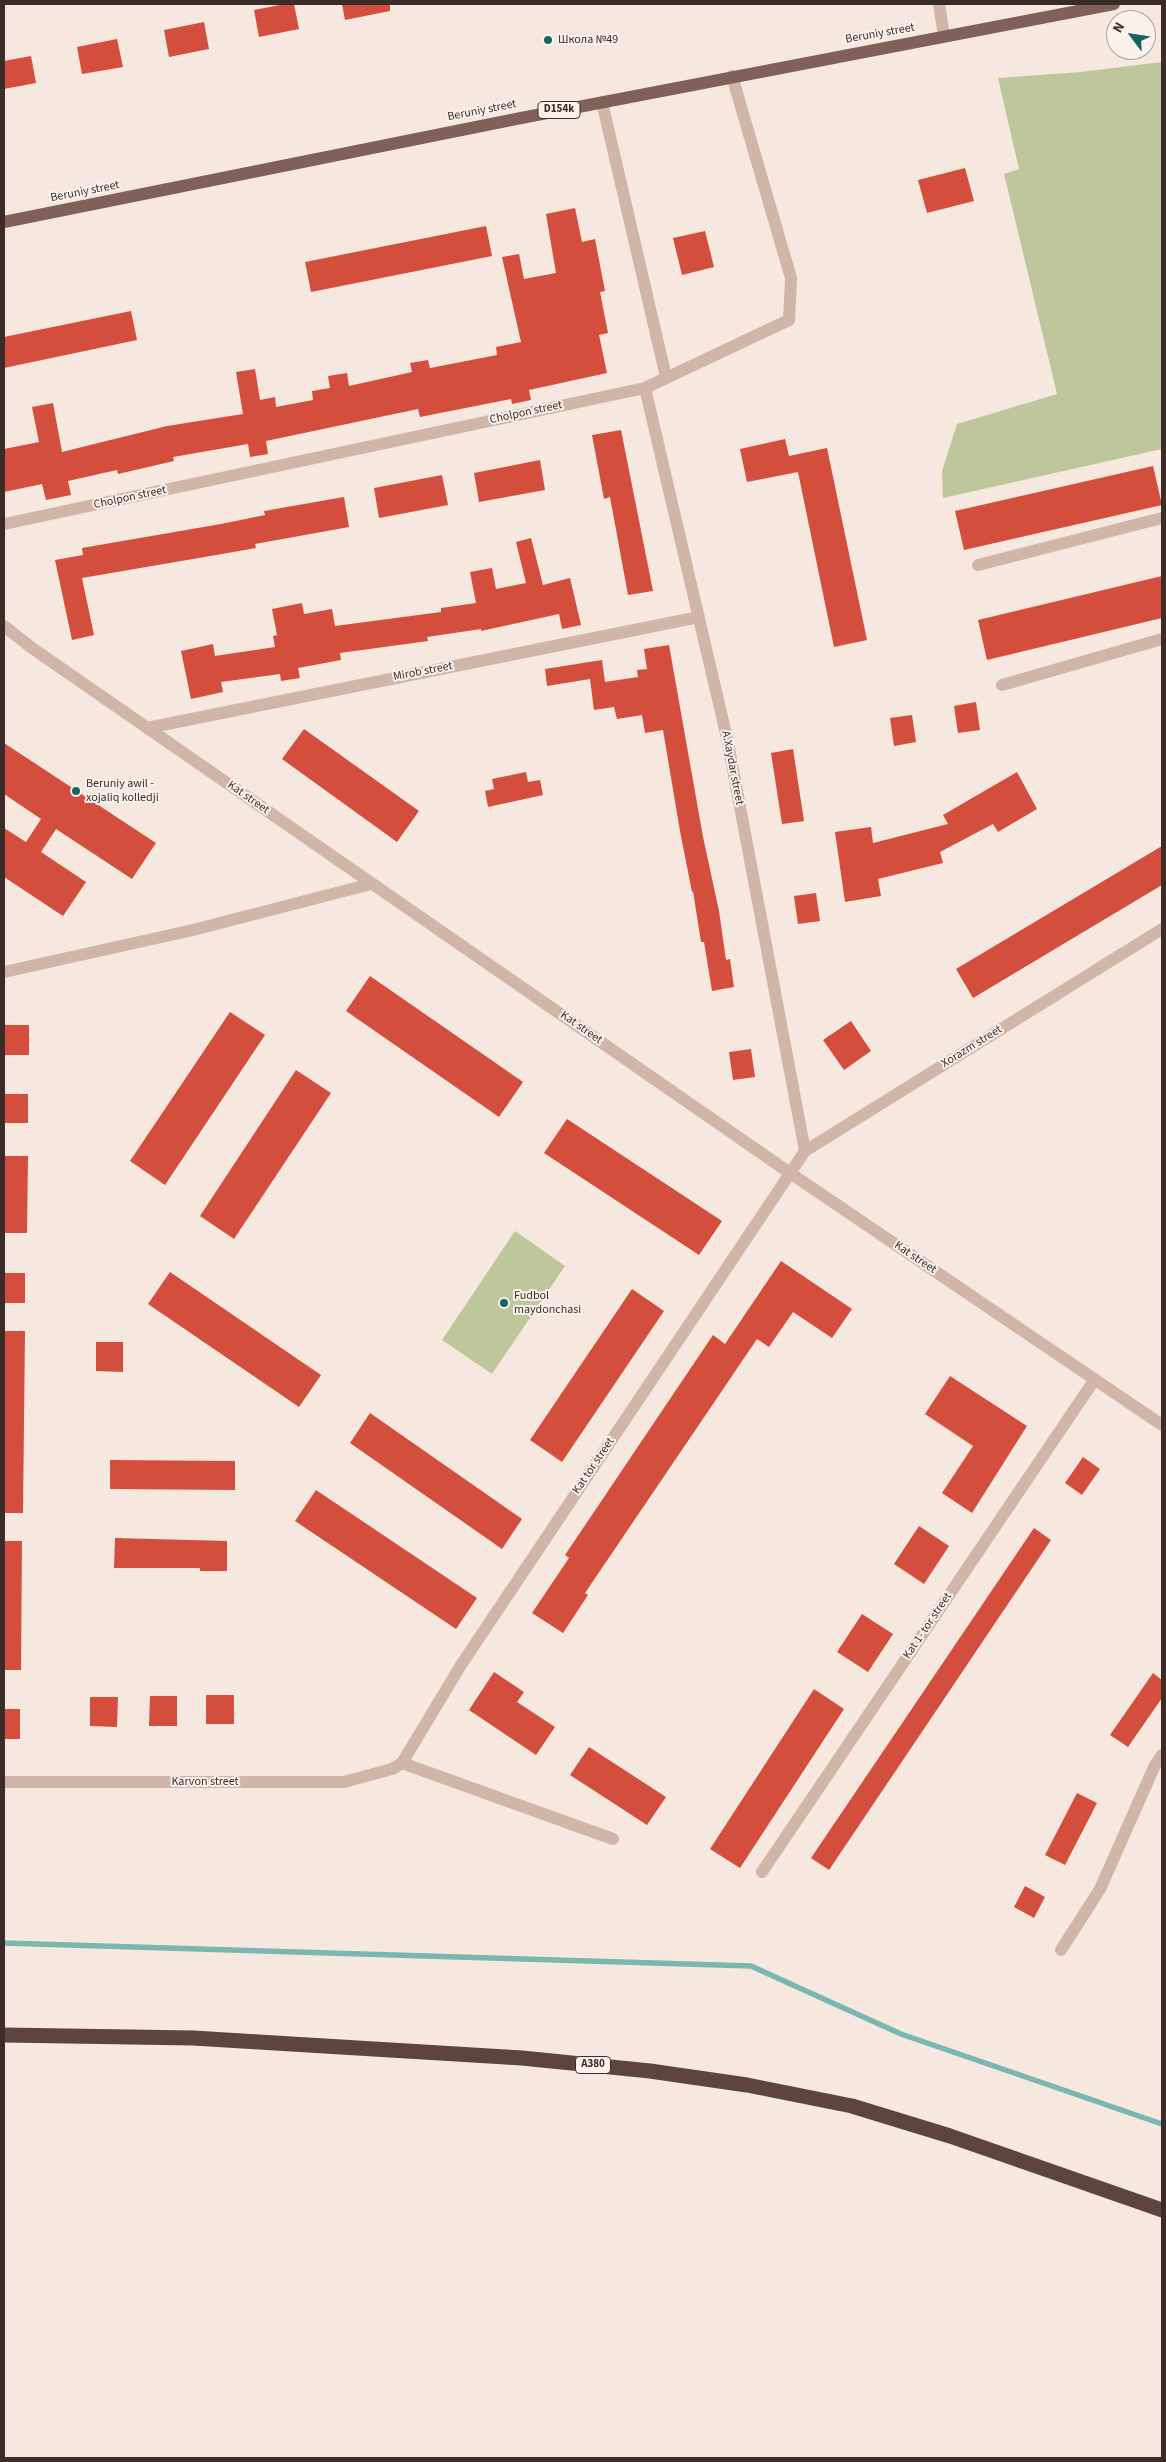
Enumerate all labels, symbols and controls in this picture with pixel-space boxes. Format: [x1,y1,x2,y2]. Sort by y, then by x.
north arrow [1106,10,1156,60]
text: N [1108,19,1130,37]
street label: Beruniy street [844,21,916,47]
place label: Школа №49 [558,33,618,47]
marker: Школа №49 [542,34,554,46]
street label: Beruniy street [446,97,518,125]
road number: D154k [538,102,580,118]
street label: Beruniy street [49,178,121,206]
street label: Cholpon street [488,398,564,428]
street label: Cholpon street [92,483,168,513]
street label: Mirob street [392,659,454,685]
street label: A.Xaydar street [718,730,746,806]
place label: Beruniy awil - xojaliq kolledji [86,777,159,805]
street label: Kat street [224,778,272,818]
marker: Beruniy awil - xojaliq kolledji [70,785,82,797]
street label: Kat street [557,1008,605,1048]
street label: Xorazm street [939,1023,1005,1071]
street label: Kat street [891,1239,939,1277]
place label: Fudbol maydonchasi [514,1289,581,1317]
marker: Fudbol maydonchasi [498,1297,510,1309]
street label: Kat tor street [570,1435,618,1497]
street label: Kat 1- tor street [900,1590,956,1662]
street label: Karvon street [171,1775,239,1789]
road number: A380 [576,2056,610,2074]

